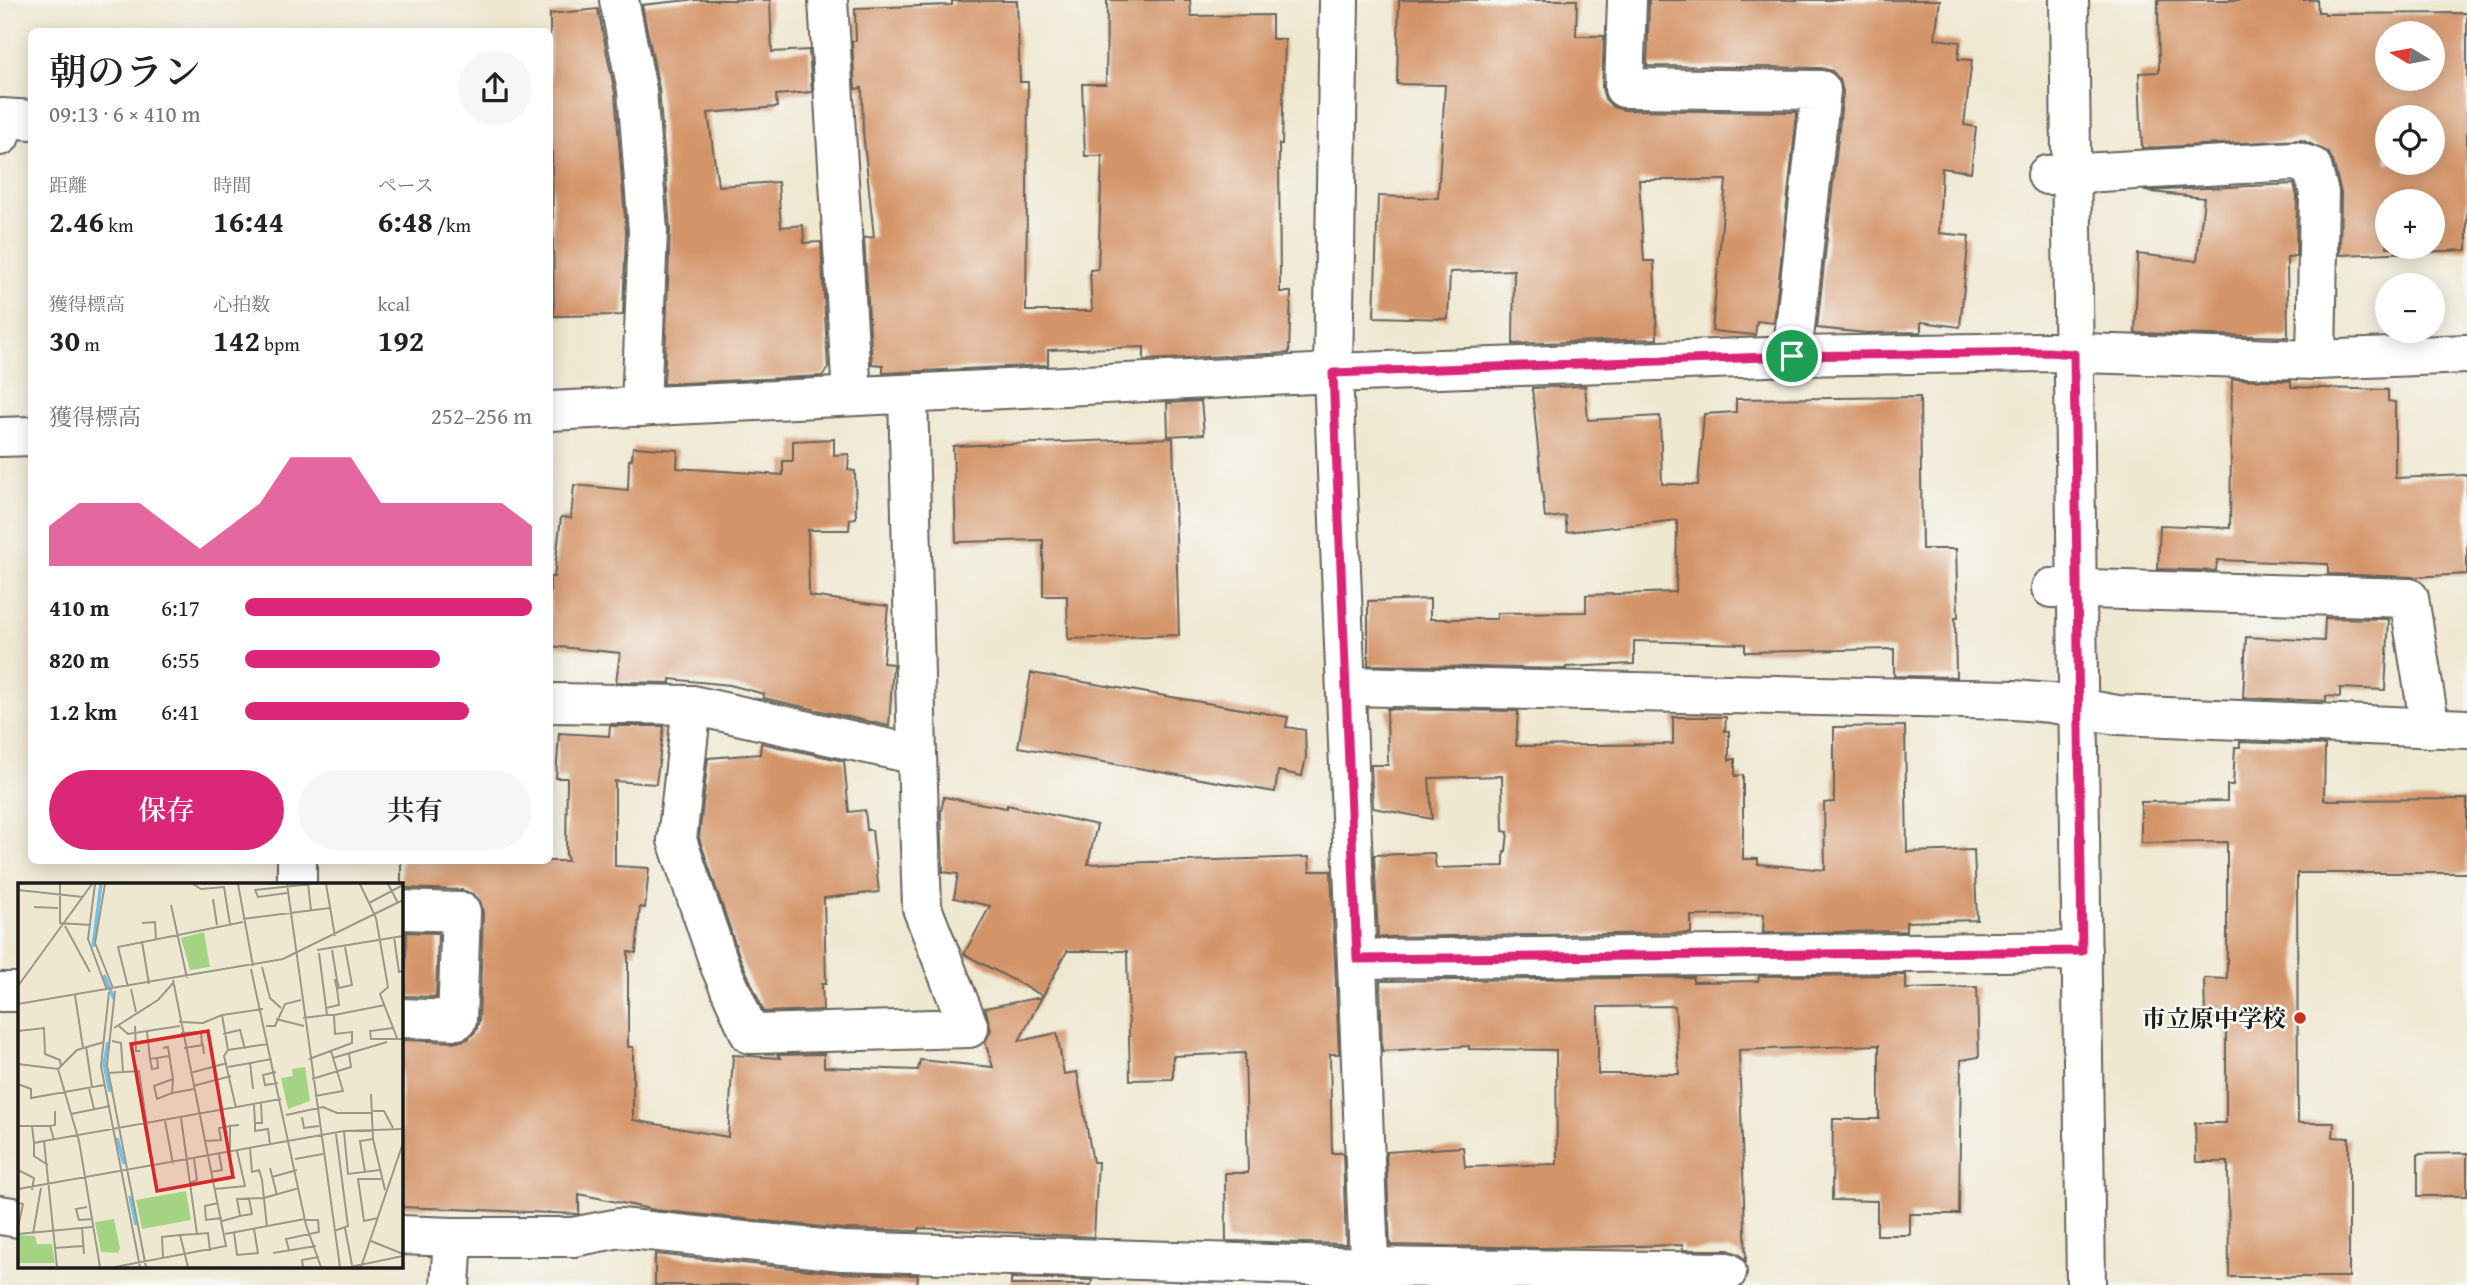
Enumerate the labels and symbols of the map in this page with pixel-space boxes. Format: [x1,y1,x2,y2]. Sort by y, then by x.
north arrow [2375,21,2445,91]
pin [1762,326,1822,386]
inset map [18,883,402,1268]
place label: 市立原中学校 [2142,1001,2286,1036]
marker: 市立原中学校 [2292,1010,2308,1026]

